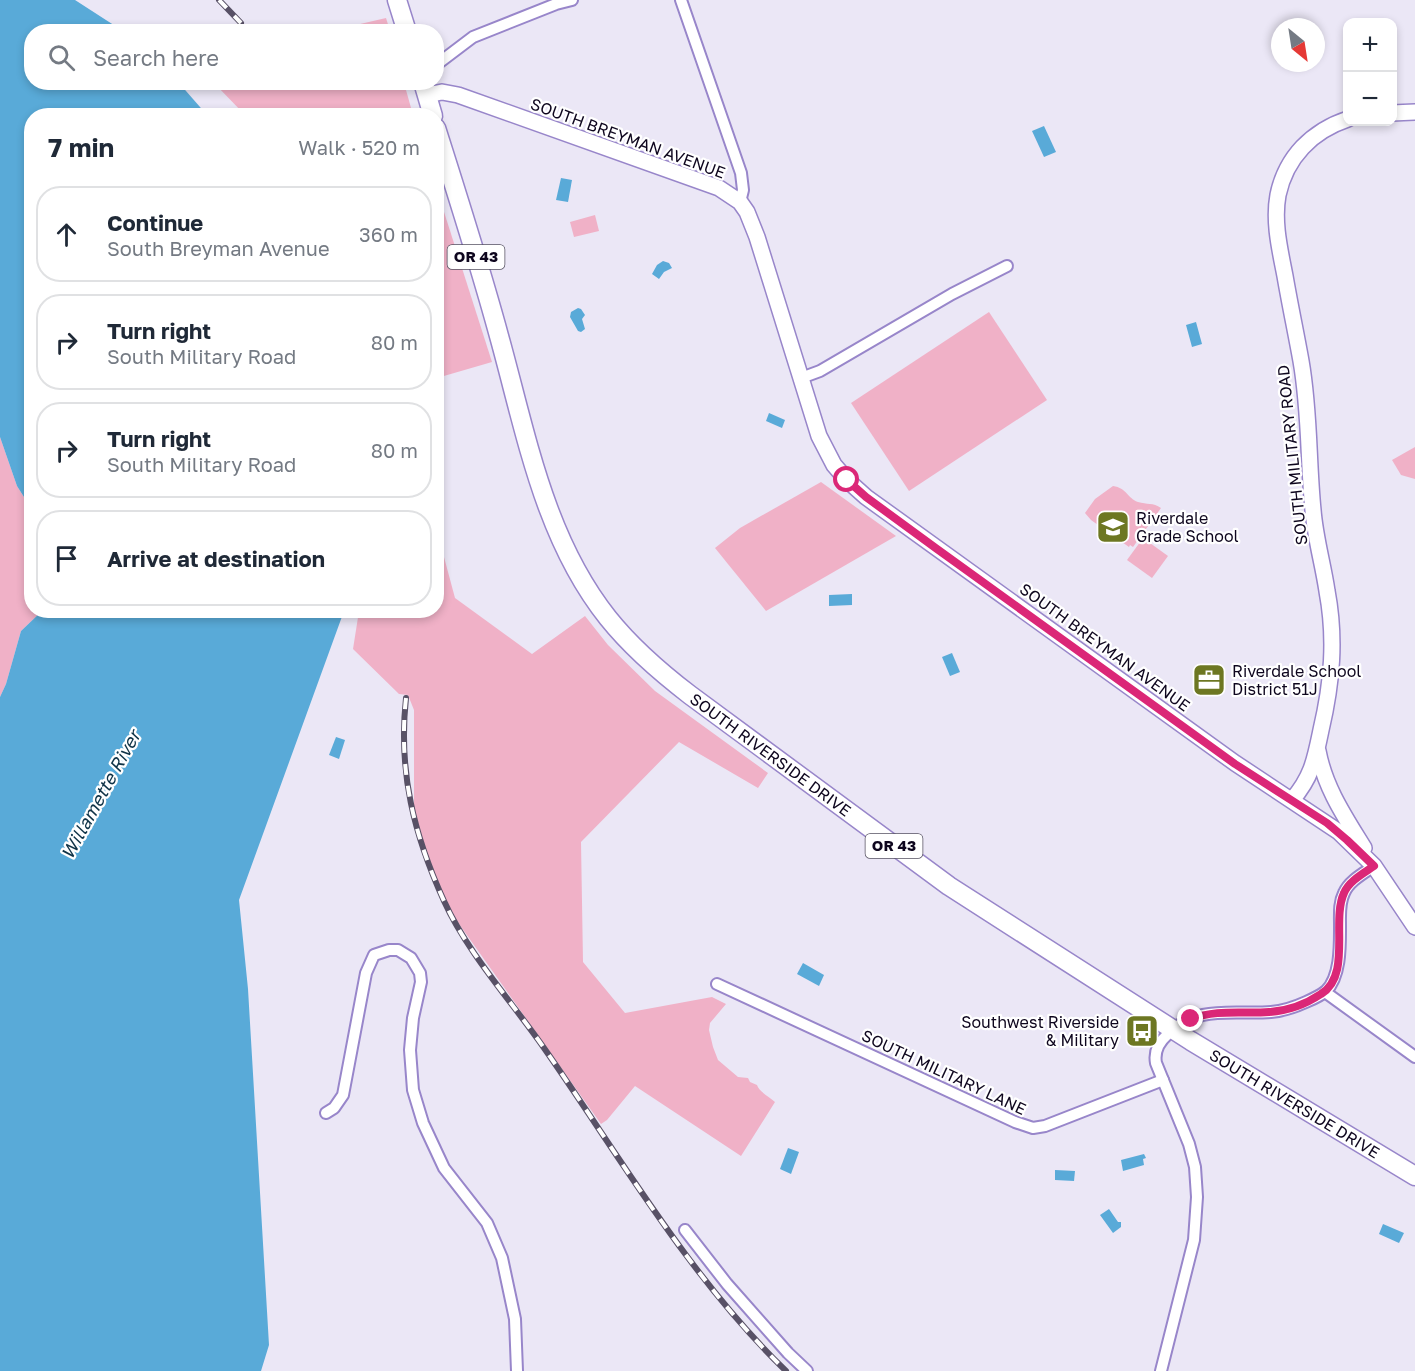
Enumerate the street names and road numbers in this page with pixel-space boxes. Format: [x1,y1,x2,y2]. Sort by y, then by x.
street label: SOUTH BREYMAN AVENUE [528,93,728,183]
road number: OR 43 [448,245,504,269]
street label: SOUTH MILITARY ROAD [1273,364,1311,546]
street label: SOUTH BREYMAN AVENUE [1016,578,1194,716]
street label: SOUTH RIVERSIDE DRIVE [686,689,855,820]
road number: OR 43 [866,834,922,858]
street label: SOUTH MILITARY LANE [859,1025,1029,1119]
street label: SOUTH RIVERSIDE DRIVE [1206,1045,1383,1162]

